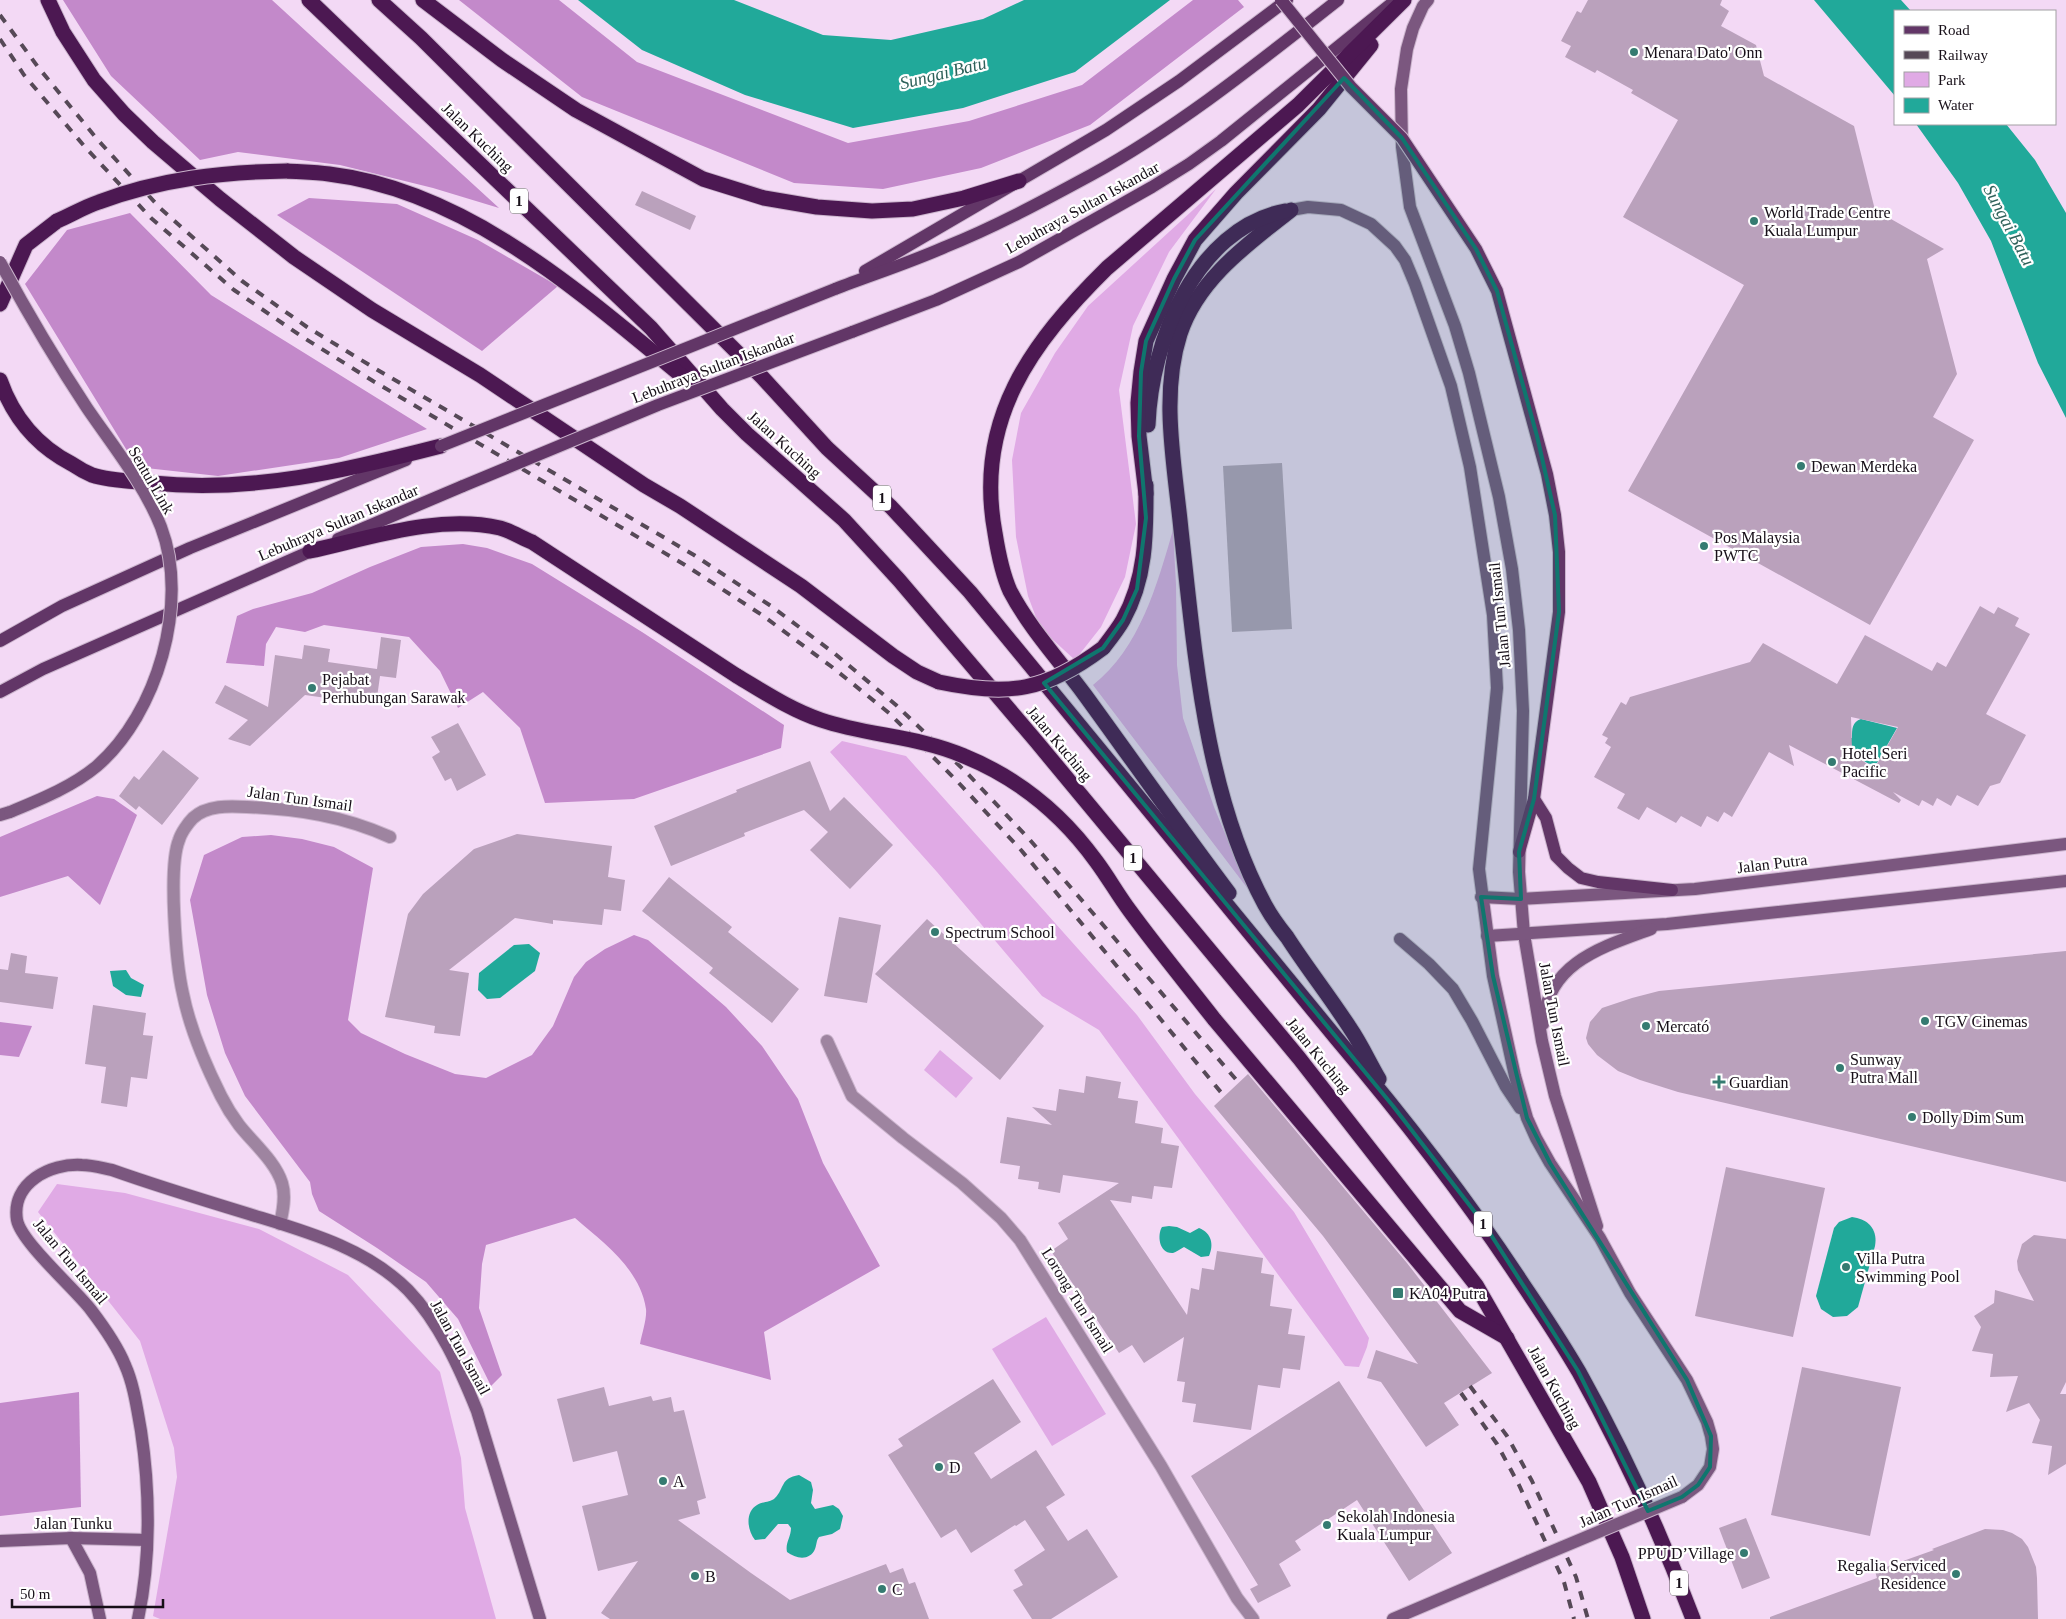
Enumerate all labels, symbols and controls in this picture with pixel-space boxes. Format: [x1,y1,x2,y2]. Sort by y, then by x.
legend [1894,10,2056,125]
text: Road [1938,22,1970,38]
place label: Menara Dato' Onn [1644,44,1762,61]
marker: Menara Dato' Onn [1628,46,1640,58]
text: Railway [1938,47,1988,63]
water label: Sungai Batu [898,53,988,93]
text: Park [1938,72,1966,88]
text: Water [1938,97,1973,113]
street label: Jalan Kuching [438,99,517,176]
street label: Lebuhraya Sultan Iskandar [1003,158,1163,258]
water label: Sungai Batu [1979,181,2039,269]
road number: 1 [510,188,528,214]
place label: World Trade Centre Kuala Lumpur [1764,204,1891,240]
marker: World Trade Centre Kuala Lumpur [1748,215,1760,227]
street label: Lebuhraya Sultan Iskandar [630,328,798,407]
street label: Jalan Kuching [744,407,825,482]
street label: Sentul Link [125,443,178,517]
place label: Dewan Merdeka [1811,458,1917,475]
marker: Dewan Merdeka [1795,460,1807,472]
street label: Lebuhraya Sultan Iskandar [256,481,422,565]
road number: 1 [873,486,891,510]
place label: Pos Malaysia PWTC [1714,529,1800,564]
marker: Pos Malaysia PWTC [1698,540,1710,552]
street label: Jalan Tun Ismail [1485,561,1513,668]
place label: Pejabat Perhubungan Sarawak [322,671,466,707]
marker: Pejabat Perhubungan Sarawak [306,682,318,694]
street label: Jalan Kuching [1023,703,1096,785]
place label: Hotel Seri Pacific [1842,745,1908,780]
marker: Hotel Seri Pacific [1826,756,1838,768]
street label: Jalan Tun Ismail [246,783,354,814]
road number: 1 [1124,846,1142,870]
street label: Jalan Putra [1736,851,1808,876]
place label: Spectrum School [945,924,1055,942]
marker: Spectrum School [929,926,941,938]
street label: Jalan Tun Ismail [1536,961,1573,1068]
place label: TGV Cinemas [1935,1013,2028,1030]
street label: Jalan Kuching [1282,1014,1354,1097]
marker: TGV Cinemas [1919,1015,1931,1027]
place label: Mercató [1656,1018,1709,1035]
marker: Mercató [1640,1020,1652,1032]
place label: Sunway Putra Mall [1850,1051,1919,1086]
marker: Sunway Putra Mall [1834,1062,1846,1074]
place label: Guardian [1729,1074,1789,1091]
marker: Guardian [1713,1076,1725,1088]
place label: Dolly Dim Sum [1922,1109,2025,1127]
marker: Dolly Dim Sum [1906,1111,1918,1123]
road number: 1 [1474,1212,1492,1236]
street label: Jalan Tun Ismail [30,1215,111,1308]
street label: Lorong Tun Ismail [1038,1245,1117,1357]
place label: Villa Putra Swimming Pool [1856,1250,1960,1286]
marker: Villa Putra Swimming Pool [1840,1261,1852,1273]
place label: KA04 Putra [1409,1285,1486,1302]
marker: KA04 Putra [1391,1286,1405,1300]
street label: Jalan Tun Ismail [427,1297,494,1398]
street label: Jalan Kuching [1524,1343,1584,1432]
place label: D [949,1459,961,1476]
marker: D [933,1461,945,1473]
street label: Jalan Tun Ismail [1576,1472,1680,1531]
place label: A [673,1473,685,1490]
marker: A [657,1475,669,1487]
place label: Sekolah Indonesia Kuala Lumpur [1337,1508,1455,1544]
street label: Jalan Tunku [34,1515,112,1532]
marker: Sekolah Indonesia Kuala Lumpur [1321,1519,1333,1531]
place label: PPU D’Village [1638,1545,1734,1563]
marker: PPU D’Village [1738,1547,1750,1559]
place label: Regalia Serviced Residence [1837,1557,1946,1592]
place label: B [705,1568,716,1585]
marker: Regalia Serviced Residence [1950,1568,1962,1580]
marker: B [689,1570,701,1582]
road number: 1 [1670,1570,1688,1596]
scale bar [12,1576,164,1608]
place label: C [892,1581,903,1598]
marker: C [876,1583,888,1595]
text: 50 m [20,1586,51,1602]

